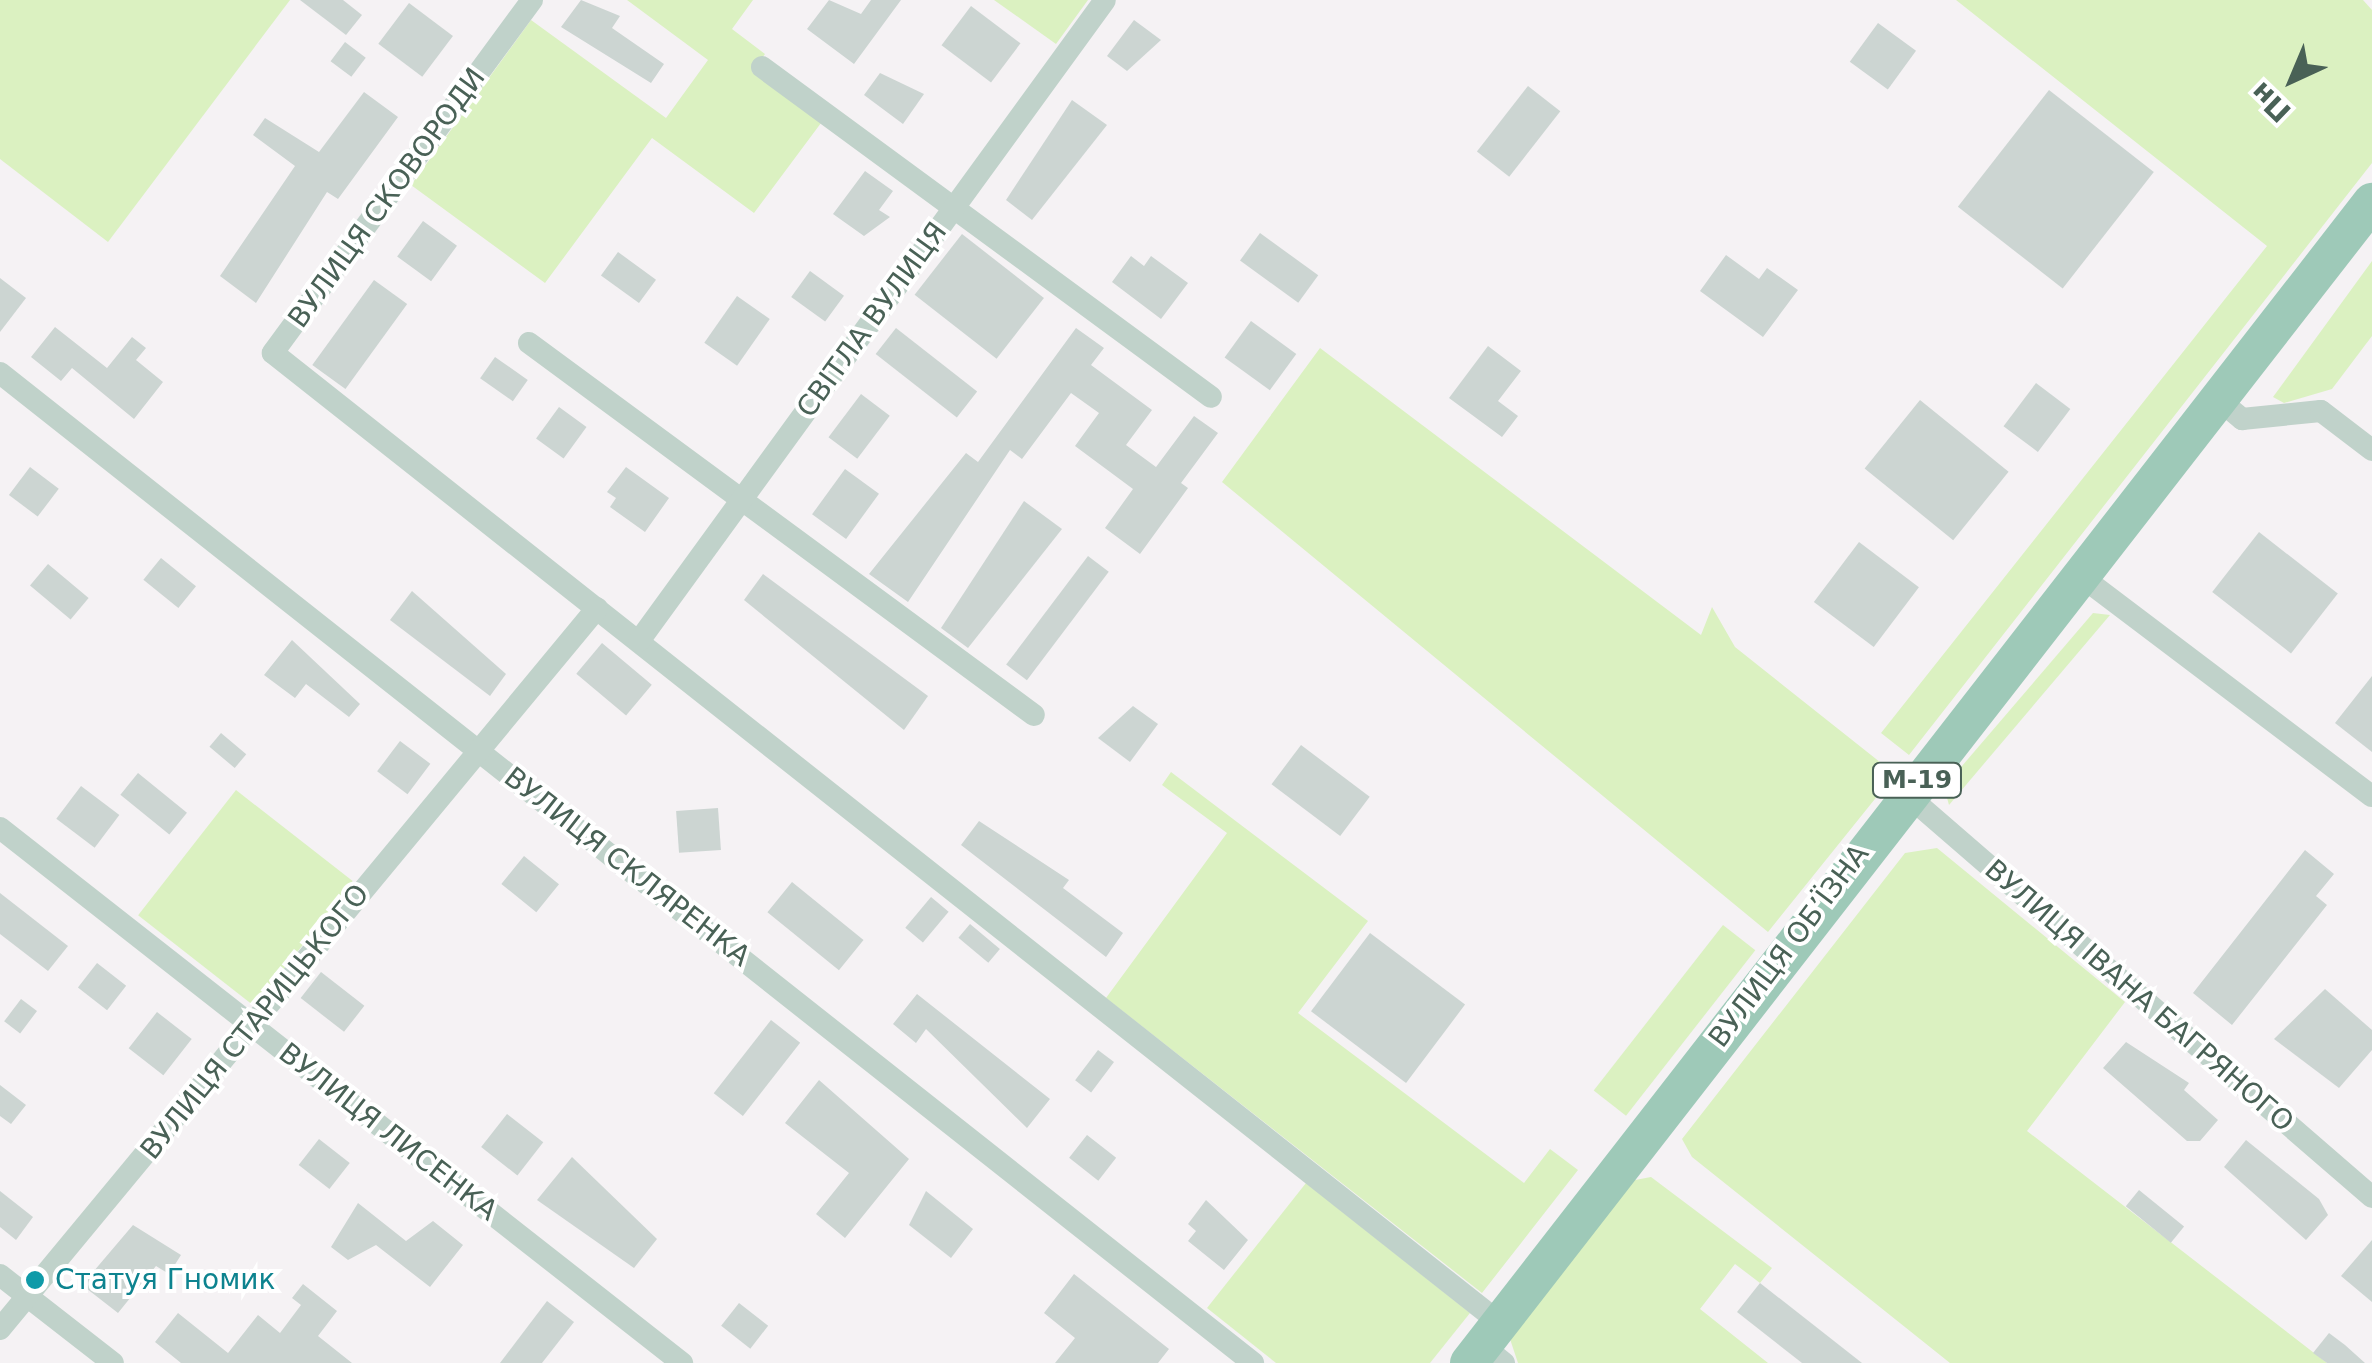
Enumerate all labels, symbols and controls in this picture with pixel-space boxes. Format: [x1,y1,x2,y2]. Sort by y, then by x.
north arrow [2242,30,2342,130]
street label: ВУЛИЦЯ СКОВОРОДИ [281,62,493,334]
text: Пн [2244,75,2298,129]
street label: СВІТЛА ВУЛИЦЯ [790,216,954,424]
street label: ВУЛИЦЯ СКЛЯРЕНКА [497,760,757,974]
road number: М-19 [1870,760,1964,800]
street label: ВУЛИЦЯ ОБ’ЇЗНА [1702,838,1876,1054]
street label: ВУЛИЦЯ ІВАНА БАГРЯНОГО [1978,853,2300,1139]
street label: ВУЛИЦЯ СТАРИЦЬКОГО [134,878,376,1166]
street label: ВУЛИЦЯ ЛИСЕНКА [272,1036,504,1228]
place label: Статуя Гномик [55,1263,275,1297]
marker: Статуя Гномик [24,1269,46,1291]

